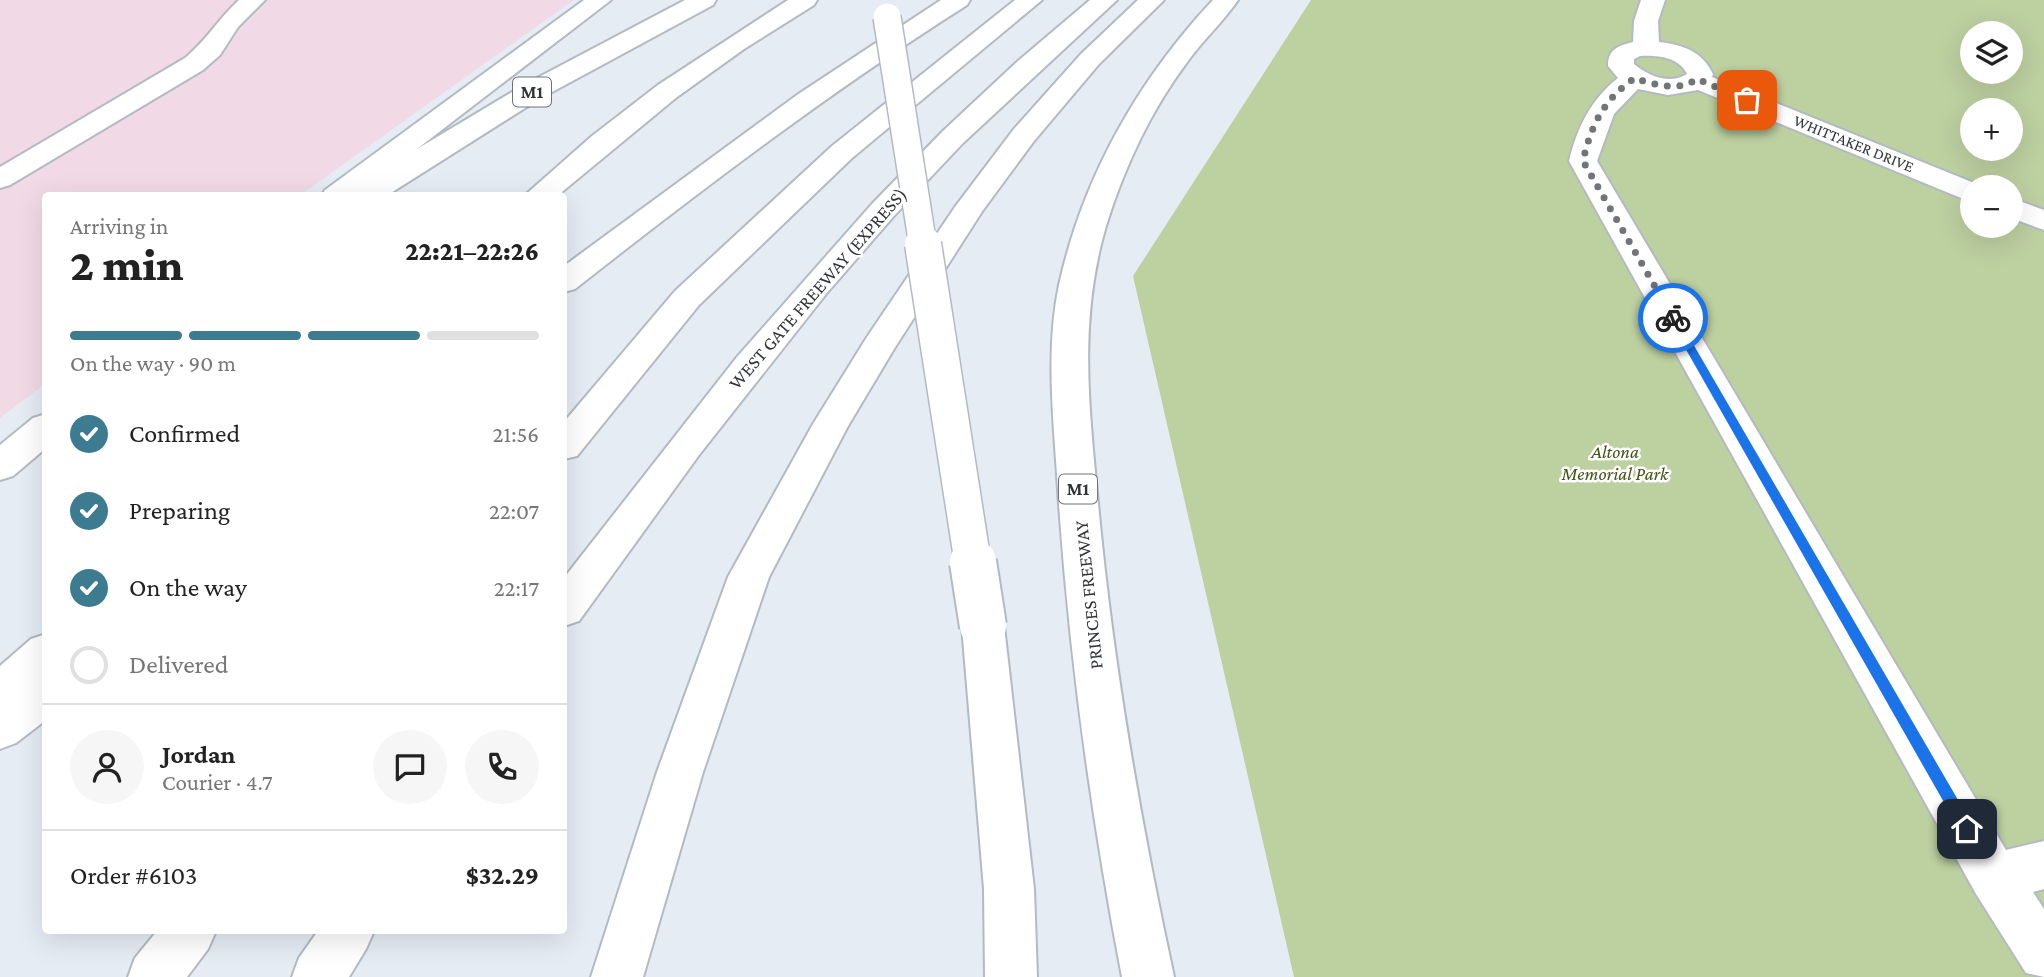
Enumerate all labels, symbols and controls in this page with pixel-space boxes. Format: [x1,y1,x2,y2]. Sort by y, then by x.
map controls [1960,21,2023,238]
button: layers [1960,21,2023,84]
pin [1717,70,1777,130]
road number: M1 [513,78,551,106]
icon: bag [1728,81,1766,119]
button: + [1960,98,2023,161]
street label: WHITTAKER DRIVE [1791,112,1917,175]
button: − [1960,175,2023,238]
street label: WEST GATE FREEWAY (EXPRESS) [724,183,911,394]
text: Arriving in [70,213,168,239]
text: 22:21–22:26 [405,237,539,266]
text: 2 min [70,239,184,290]
courier [1638,283,1708,353]
icon: bike [1654,299,1692,337]
text: On the way · 90 m [70,350,236,376]
icon: check [70,415,108,453]
text: Confirmed [129,419,240,448]
text: 21:56 [493,421,539,447]
park label: Altona Memorial Park [1561,441,1669,484]
road number: M1 [1059,475,1097,504]
icon: check [70,492,108,530]
text: Preparing [129,496,230,525]
text: 22:07 [489,498,539,524]
street label: PRINCES FREEWAY [1070,519,1107,670]
icon: check [70,569,108,607]
text: On the way [129,573,247,602]
text: 22:17 [494,575,539,601]
text: Delivered [129,650,228,679]
button: person [70,730,144,804]
button: chat [373,730,447,804]
button: phone [465,730,539,804]
text: Jordan [162,740,236,769]
text: Courier · 4.7 [162,769,273,795]
pin [1937,799,1997,859]
icon: home [1948,810,1986,848]
text: Order #6103 [70,861,197,890]
text: $32.29 [466,861,539,890]

